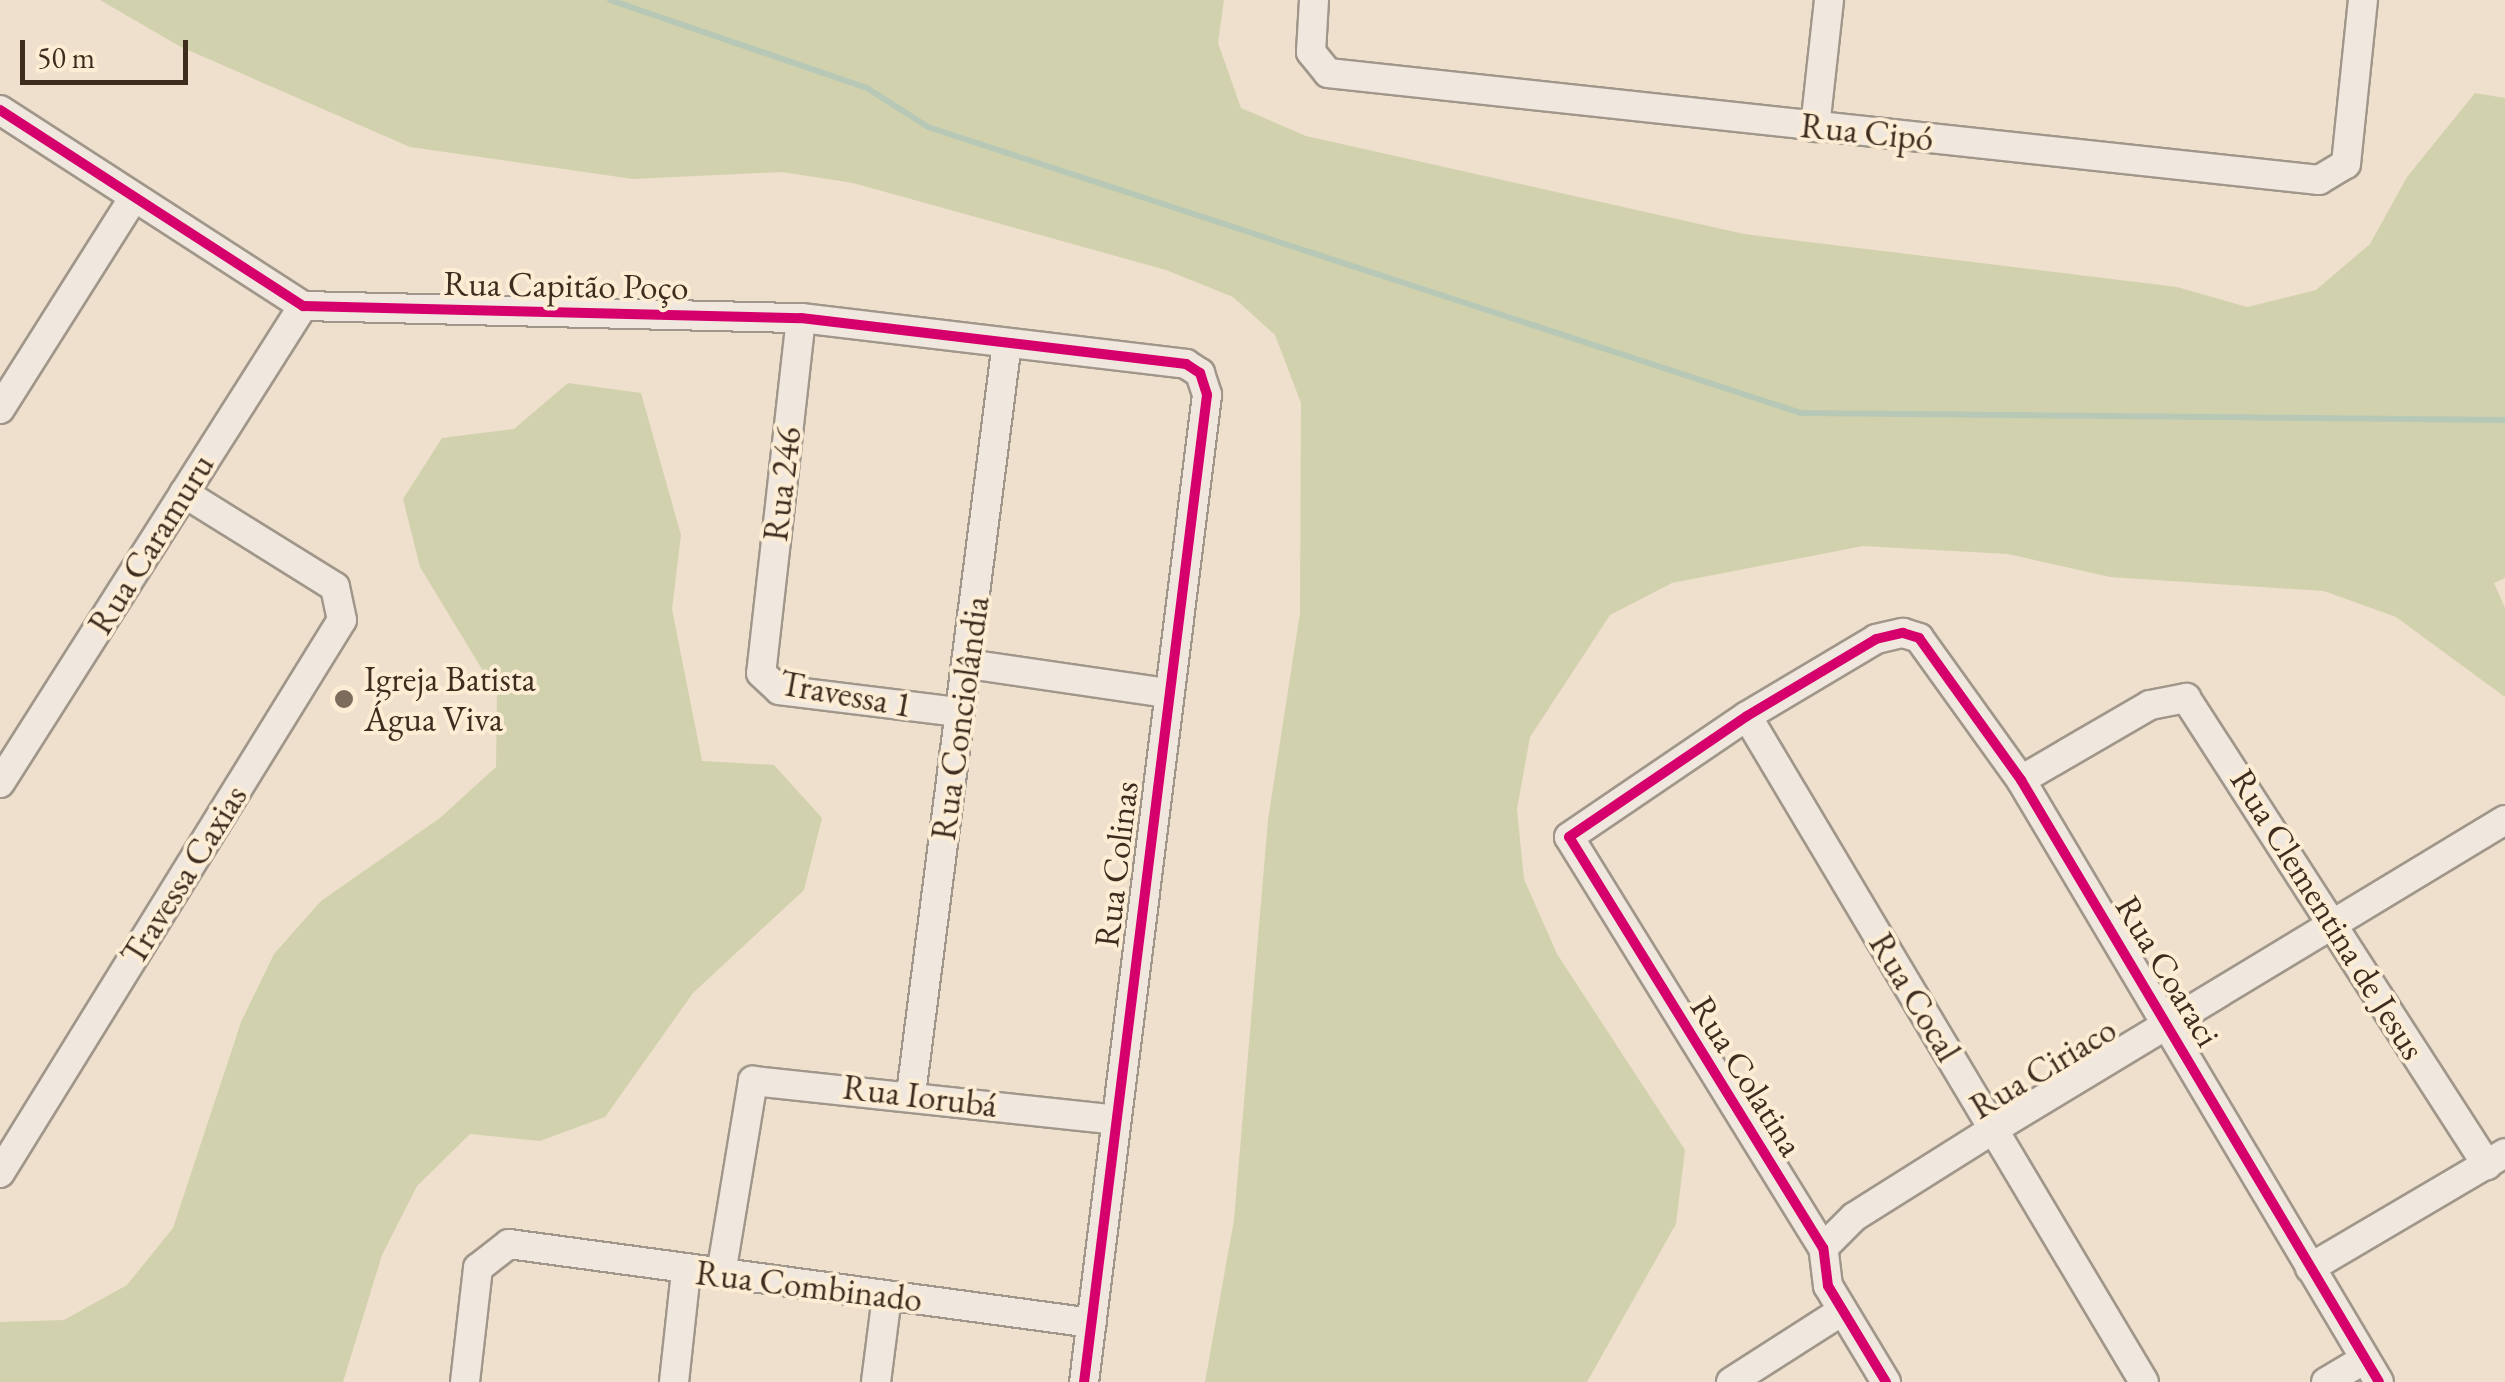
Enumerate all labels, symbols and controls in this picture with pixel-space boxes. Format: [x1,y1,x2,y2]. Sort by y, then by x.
scale bar [25,20,192,82]
text: 50 m [37,38,95,77]
street label: Rua Cipó [1799,104,1935,160]
street label: Rua Capitão Poço [443,262,689,308]
street label: Rua 246 [754,424,810,544]
street label: Rua Caramuru [79,446,223,642]
street label: Rua Conciolândia [922,593,998,843]
place label: Igreja Batista Água Viva [364,658,536,740]
street label: Travessa 1 [777,662,915,726]
marker: Igreja Batista Água Viva [333,688,355,710]
street label: Rua Clementina de Jesus [2222,761,2434,1067]
street label: Travessa Caxias [112,777,256,973]
street label: Rua Colinas [1085,779,1147,949]
street label: Rua Coaraci [2107,888,2229,1054]
street label: Rua Cocal [1860,925,1970,1069]
street label: Rua Colatina [1681,988,1813,1164]
street label: Rua Ciriaco [1962,1008,2124,1128]
street label: Rua Iorubá [841,1066,999,1126]
street label: Rua Combinado [693,1251,925,1321]

